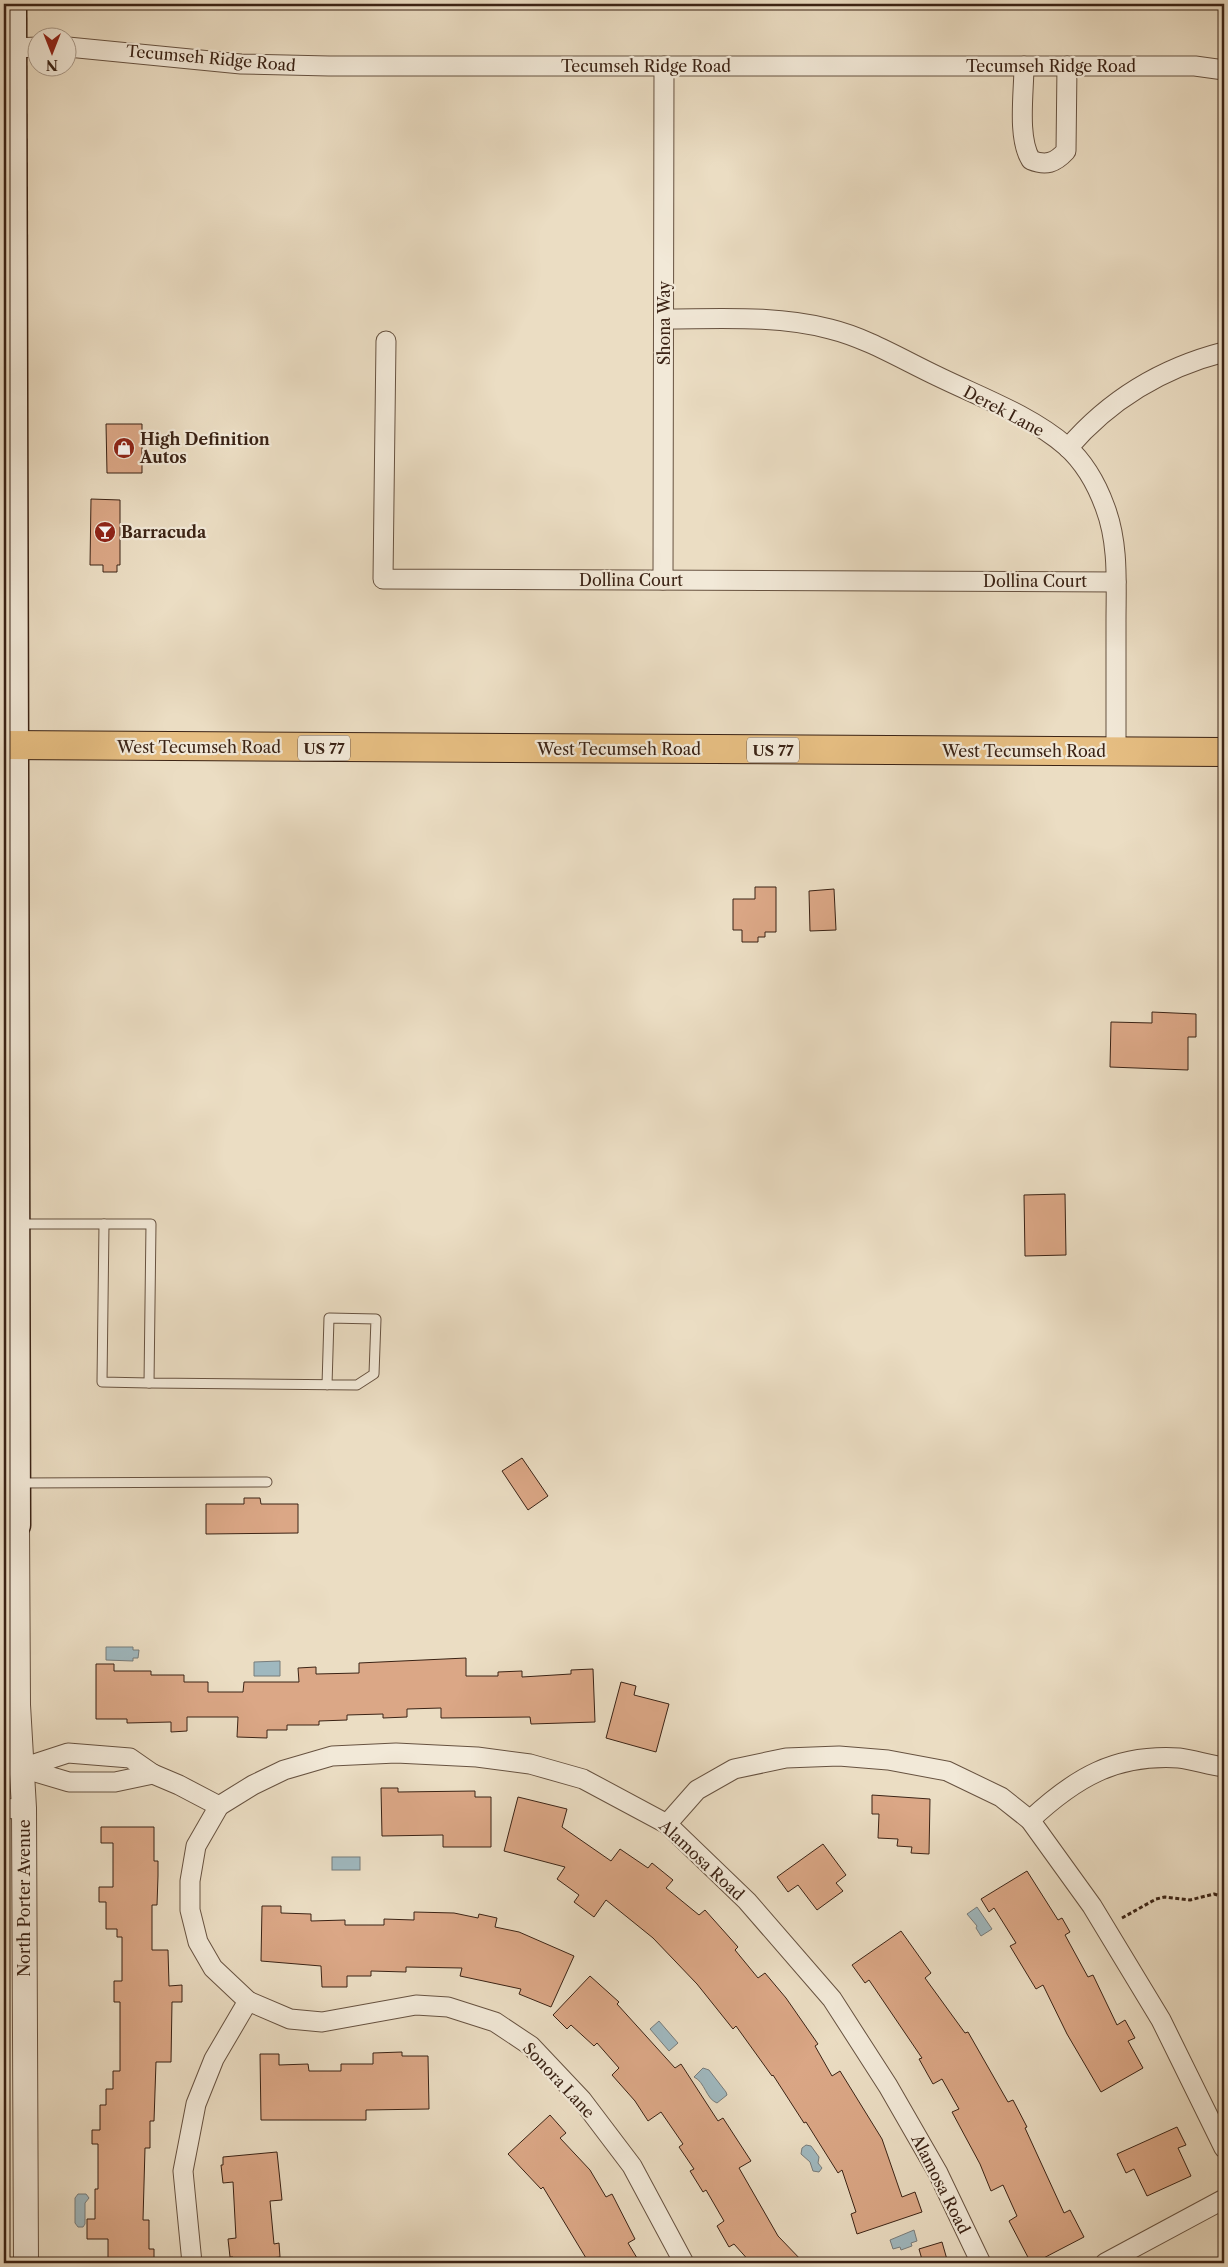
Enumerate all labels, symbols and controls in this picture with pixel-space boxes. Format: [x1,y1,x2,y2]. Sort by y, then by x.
north arrow [28,28,78,78]
street label: Tecumseh Ridge Road [125,41,297,75]
text: N [46,56,58,74]
street label: Tecumseh Ridge Road [561,56,731,76]
street label: Tecumseh Ridge Road [966,56,1136,76]
street label: Shona Way [654,280,674,365]
street label: Derek Lane [960,381,1048,441]
place label: High Definition Autos [139,429,270,467]
shop icon: High Definition Autos [112,436,136,460]
bar icon: Barracuda [93,520,117,544]
place label: Barracuda [121,522,207,542]
street label: Dollina Court [579,570,683,590]
street label: Dollina Court [983,571,1087,591]
road number: US 77 [298,736,350,760]
street label: West Tecumseh Road [116,737,281,757]
road number: US 77 [747,738,799,762]
street label: West Tecumseh Road [536,739,701,759]
street label: West Tecumseh Road [941,741,1106,761]
street label: Alamosa Road [655,1815,749,1905]
street label: North Porter Avenue [14,1819,34,1977]
street label: Sonora Lane [519,2038,599,2122]
street label: Alamosa Road [907,2130,975,2237]

